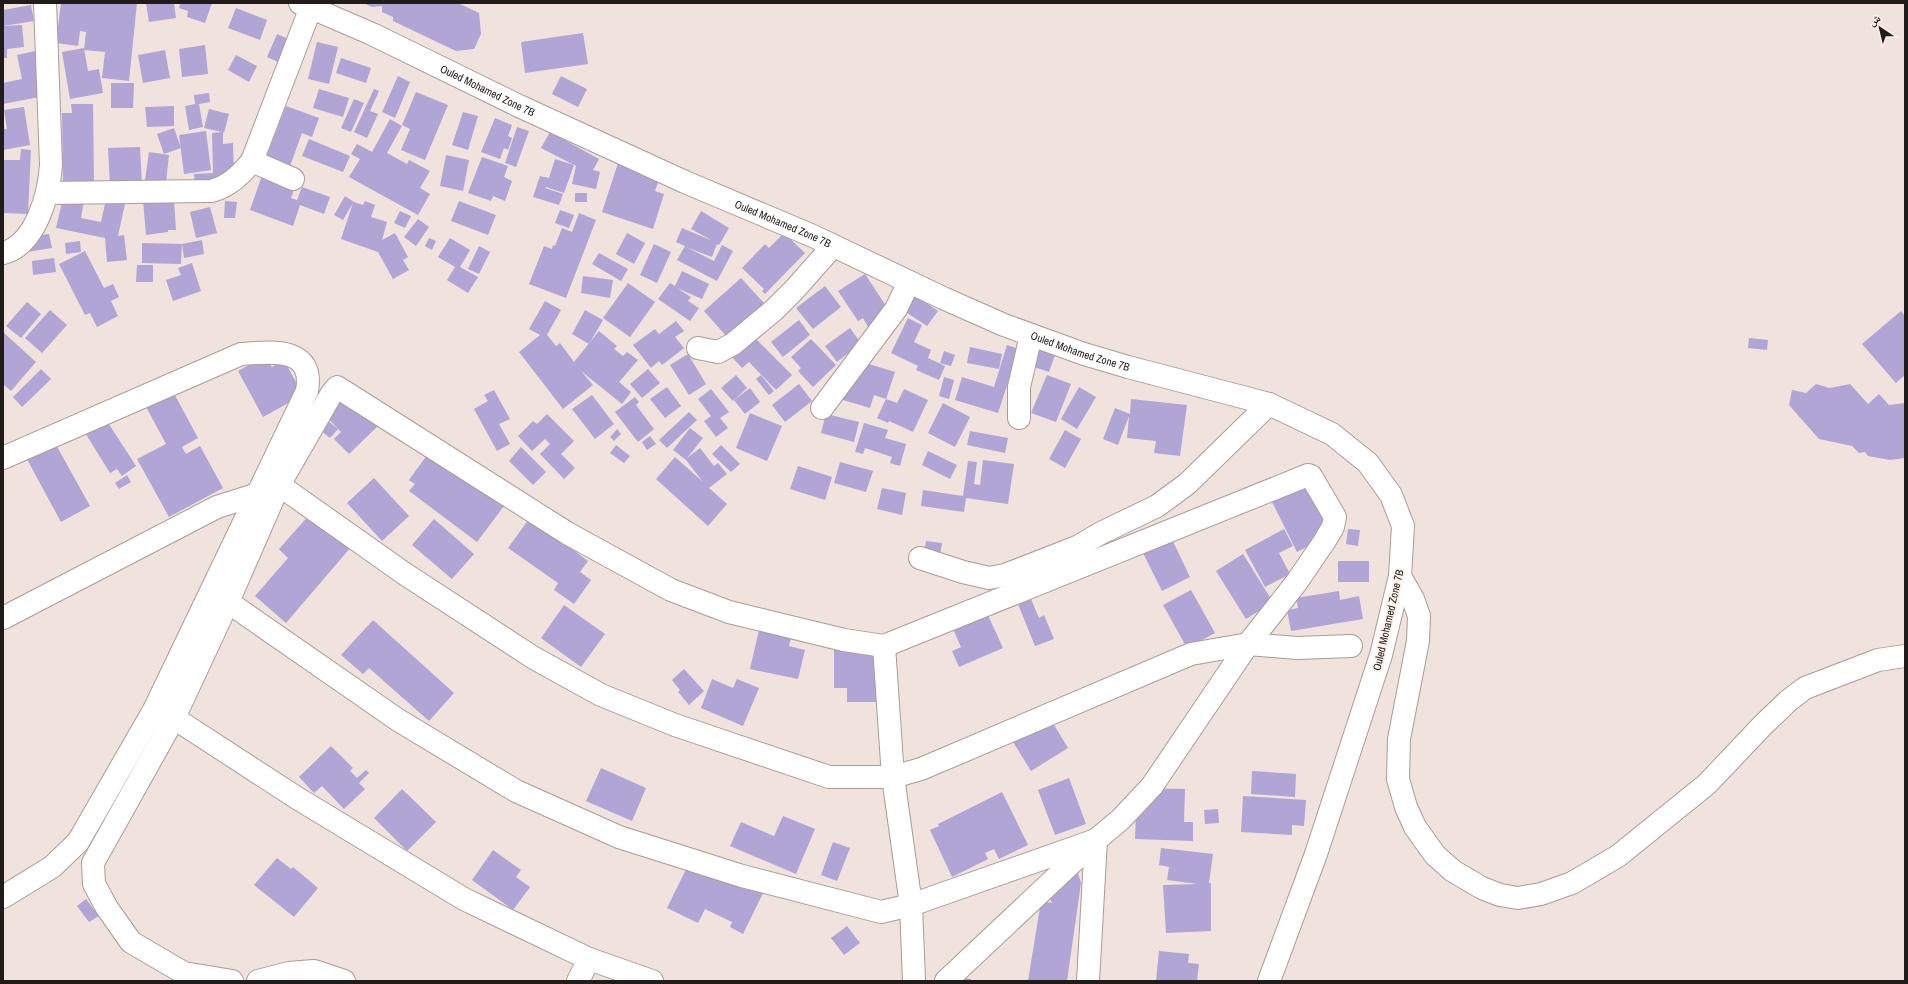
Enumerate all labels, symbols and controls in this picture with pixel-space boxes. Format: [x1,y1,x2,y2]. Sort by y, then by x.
north arrow [1860,8,1900,48]
text: ش [1865,11,1884,30]
street label: Ouled Mohamed Zone 7B [438,62,537,119]
street label: Ouled Mohamed Zone 7B [733,197,833,251]
street label: Ouled Mohamed Zone 7B [1029,328,1131,374]
street label: Ouled Mohamed Zone 7B [1370,568,1406,672]

